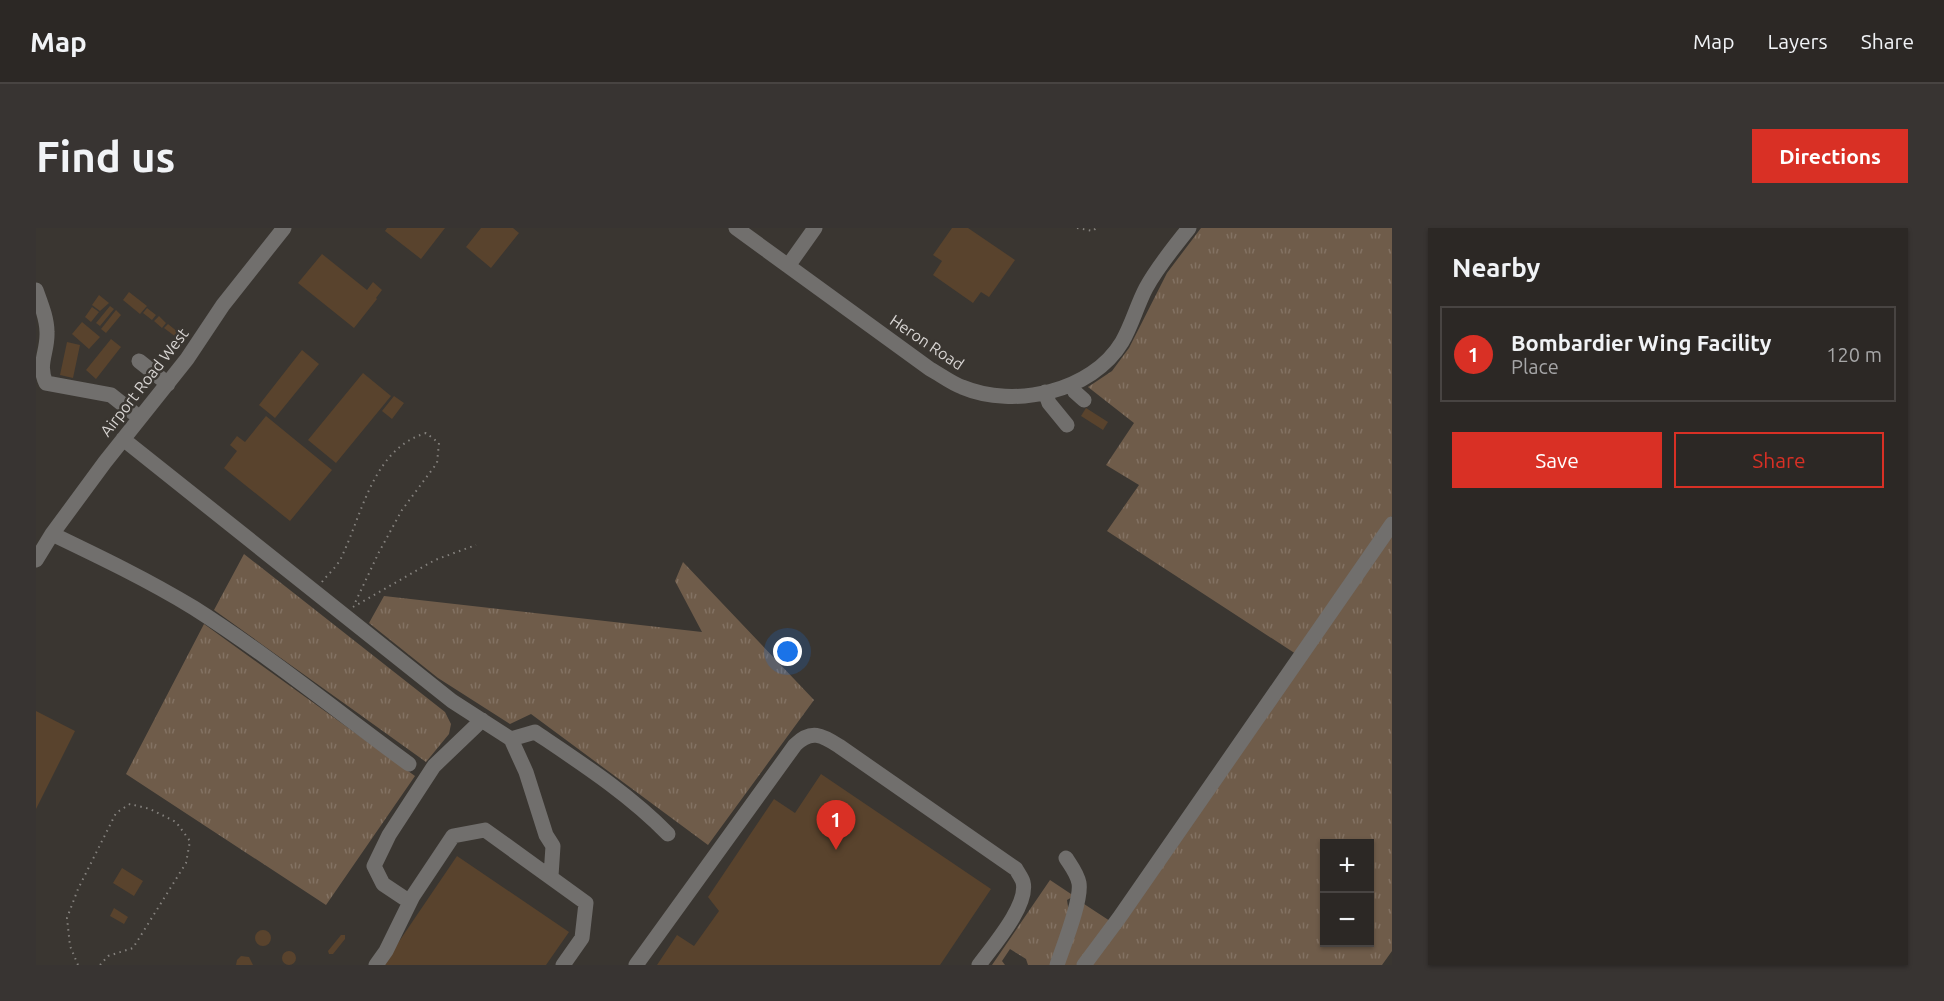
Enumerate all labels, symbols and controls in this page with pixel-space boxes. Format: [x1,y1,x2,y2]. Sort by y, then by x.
text: Map [30,26,87,57]
text: Map [1693,29,1734,53]
text: Layers [1767,29,1828,53]
text: Share [1861,29,1914,53]
button: Directions [1752,129,1908,183]
text: Find us [36,133,175,180]
text: Nearby [1452,253,1540,282]
street label: Heron Road [887,311,967,373]
street label: Airport Road West [96,324,192,440]
text: Bombardier Wing Facility [1511,330,1772,355]
text: 1 [1468,343,1479,366]
text: 120 m [1826,343,1882,366]
text: Place [1511,355,1559,378]
button: Save [1452,432,1662,488]
button: Share [1674,432,1884,488]
your location [773,637,802,666]
pin: 1 [816,800,856,850]
map controls [1320,839,1374,947]
button: + [1320,839,1374,893]
button: − [1320,893,1374,947]

